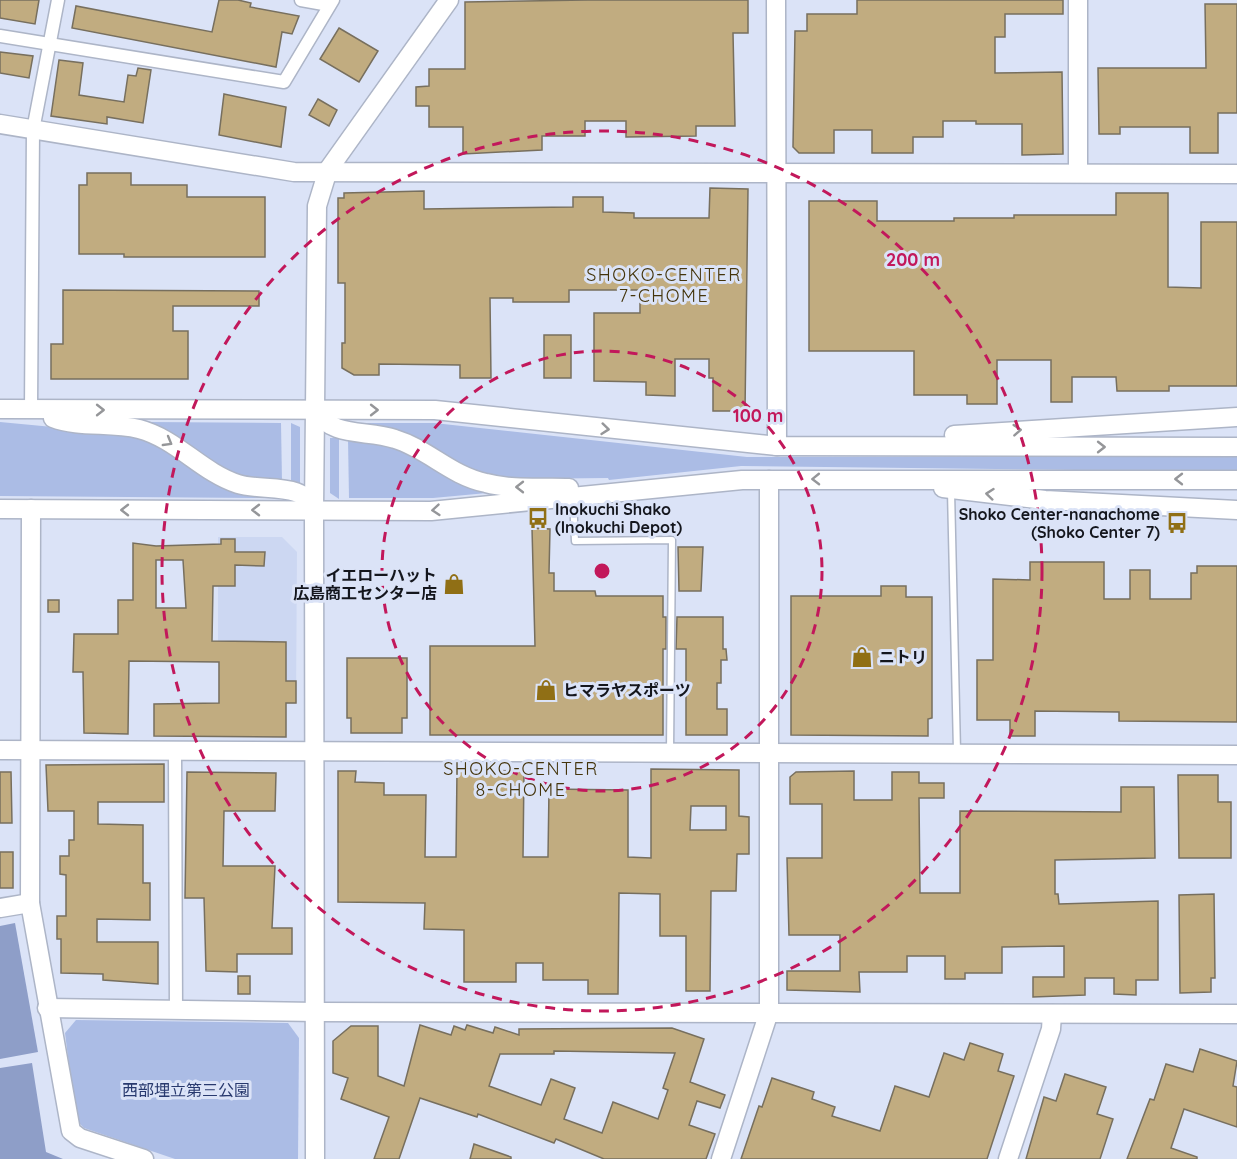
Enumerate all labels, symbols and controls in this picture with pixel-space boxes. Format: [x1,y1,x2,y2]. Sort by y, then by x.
text: 200 m [886,248,940,271]
district label: SHOKO-CENTER 7-CHOME [586,263,742,307]
one-way arrow [96,404,105,416]
one-way arrow [369,404,378,416]
text: 100 m [733,404,783,427]
one-way arrow [600,422,609,435]
one-way arrow [1012,424,1021,437]
one-way arrow [162,435,172,446]
one-way arrow [1097,441,1106,453]
one-way arrow [811,472,820,485]
one-way arrow [1174,473,1183,485]
one-way arrow [515,481,524,493]
one-way arrow [986,488,995,501]
place label: Inokuchi Shako (Inokuchi Depot) [555,499,683,537]
one-way arrow [120,504,129,516]
one-way arrow [251,504,260,516]
one-way arrow [432,504,441,517]
place label: Shoko Center-nanachome (Shoko Center 7) [959,504,1160,542]
bus stop icon: Inokuchi Shako (Inokuchi Depot) [526,506,550,530]
bus stop icon: Shoko Center-nanachome (Shoko Center 7) [1165,511,1189,535]
centre of rings [592,561,612,581]
place label: イエローハット 広島商工センター店 [293,565,437,603]
shop icon: イエローハット 広島商工センター店 [442,572,466,596]
shop icon: ニトリ [850,645,874,669]
place label: ニトリ [879,647,927,667]
shop icon: ヒマラヤスポーツ [534,678,558,702]
place label: ヒマラヤスポーツ [563,680,691,700]
district label: SHOKO-CENTER 8-CHOME [443,757,599,801]
park label: 西部埋立第三公園 [122,1080,250,1100]

